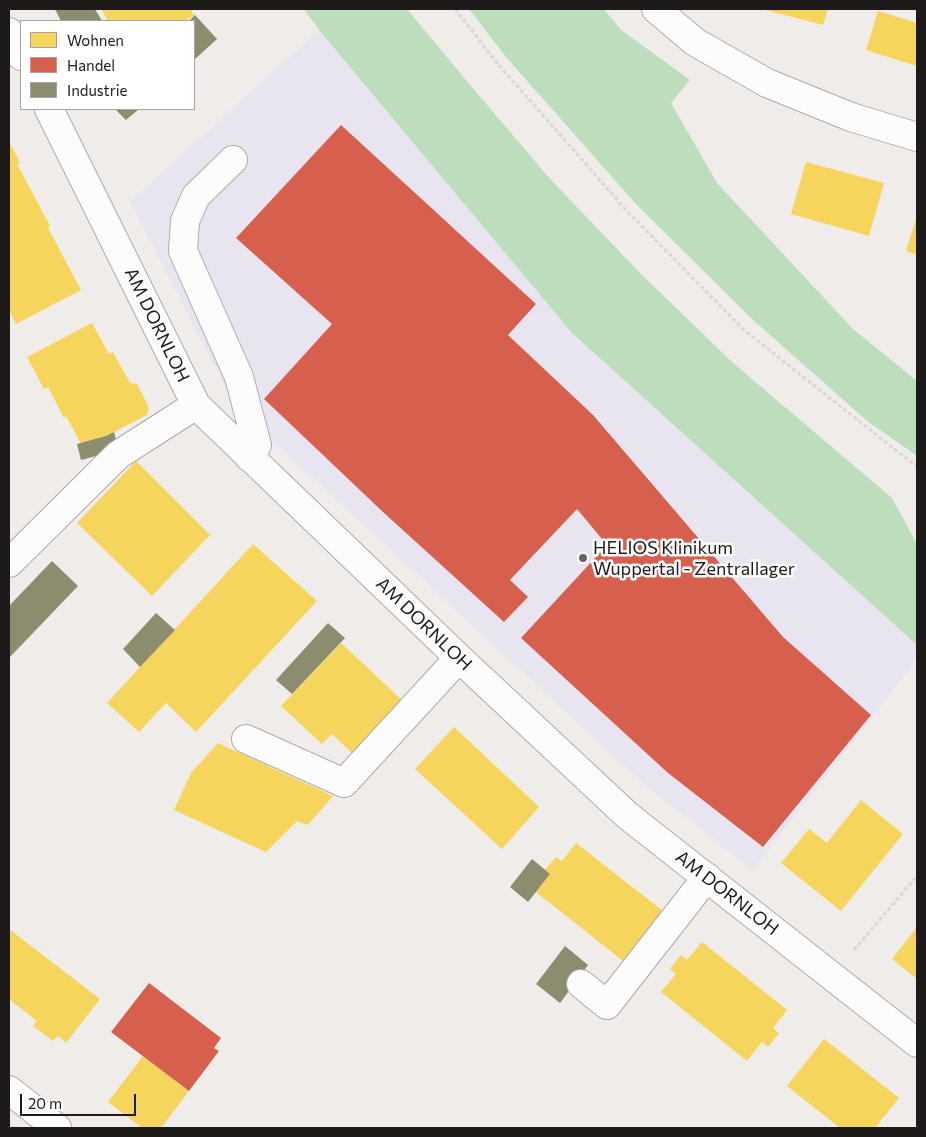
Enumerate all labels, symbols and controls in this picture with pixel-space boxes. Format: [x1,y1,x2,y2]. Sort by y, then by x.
legend [20,20,195,110]
text: Wohnen [67,31,124,49]
text: Handel [67,56,115,74]
text: Industrie [67,81,128,99]
street label: AM DORNLOH [120,264,194,386]
place label: HELIOS Klinikum Wuppertal - Zentrallager [593,537,795,580]
marker: HELIOS Klinikum Wuppertal - Zentrallager [577,552,589,564]
street label: AM DORNLOH [372,573,476,675]
street label: AM DORNLOH [671,846,783,940]
scale bar [22,1084,139,1116]
text: 20 m [28,1094,62,1112]

